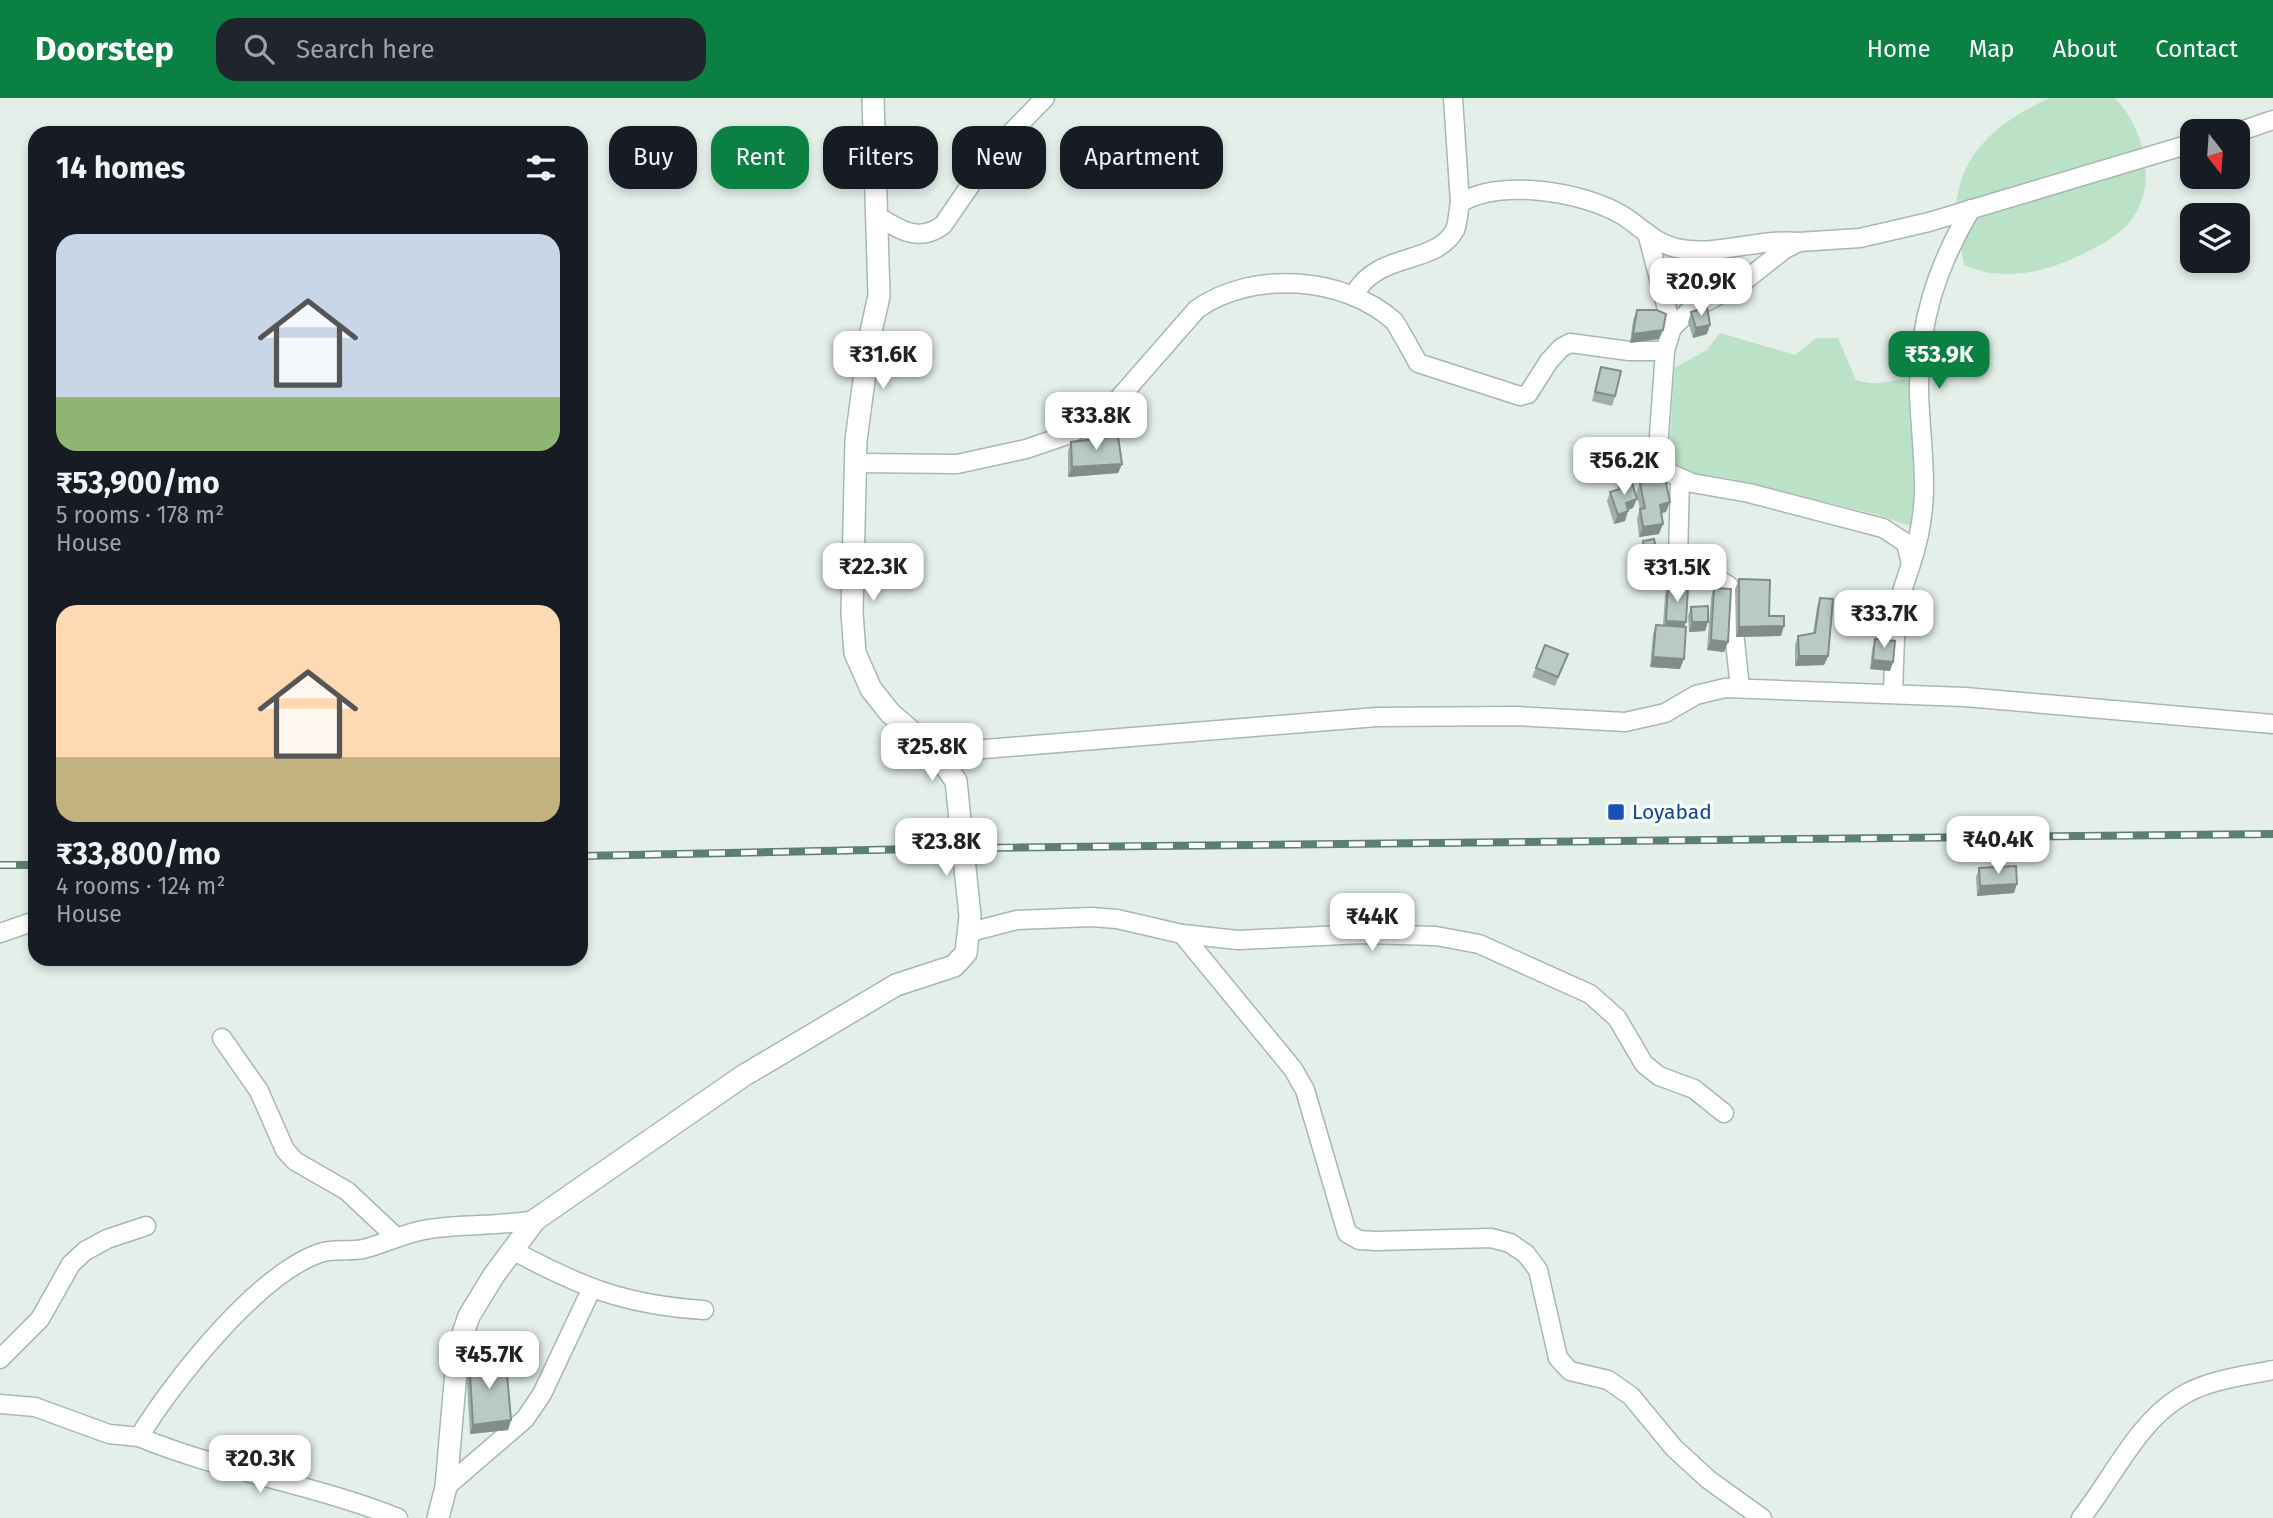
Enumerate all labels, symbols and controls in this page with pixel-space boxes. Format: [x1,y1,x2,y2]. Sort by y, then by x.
search box [216,18,706,81]
text: Doorstep [35,29,174,69]
icon: search [240,30,278,68]
text: Search here [296,34,435,65]
text: Home [1867,35,1931,63]
text: Map [1969,35,2015,63]
text: About [2053,35,2117,63]
text: Contact [2155,35,2238,63]
north arrow [2180,119,2250,189]
map controls [2180,119,2250,273]
chip: Buy [609,126,697,189]
chip: Rent [711,126,809,189]
chip: Filters [823,126,938,189]
chip: New [952,126,1046,189]
chip: Apartment [1060,126,1223,189]
icon: filters [522,149,560,187]
text: 14 homes [56,150,185,186]
button: layers [2180,203,2250,273]
pin: ₹20.9K [1644,258,1758,318]
text: ₹20.9K [1666,267,1736,295]
icon: home [245,280,371,406]
pin: ₹31.6K [826,331,940,391]
pin: ₹53.9K [1882,331,1996,391]
text: ₹31.6K [849,340,917,368]
text: ₹53.9K [1904,340,1974,368]
pin: ₹33.8K [1039,392,1153,452]
text: ₹33.8K [1061,401,1131,429]
pin: ₹56.2K [1567,438,1681,497]
text: ₹56.2K [1589,446,1659,474]
text: ₹53,900/mo [56,465,220,501]
text: 5 rooms · 178 m² [56,501,224,529]
text: House [56,529,122,557]
pin: ₹22.3K [816,544,930,603]
pin: ₹31.5K [1620,545,1734,604]
text: ₹22.3K [839,552,907,580]
text: ₹31.5K [1643,553,1711,581]
pin: ₹33.7K [1827,590,1941,650]
text: ₹33.7K [1850,599,1918,627]
icon: home [245,651,371,777]
pin: ₹25.8K [875,724,989,783]
text: ₹25.8K [897,732,967,760]
place label: Loyabad [1632,799,1712,825]
marker: Loyabad [1606,802,1626,822]
pin: ₹40.4K [1941,816,2055,876]
pin: ₹23.8K [889,818,1003,878]
text: ₹40.4K [1962,825,2034,853]
text: ₹23.8K [911,827,981,855]
text: ₹33,800/mo [56,836,221,872]
text: 4 rooms · 124 m² [56,872,225,900]
pin: ₹44K [1331,894,1413,953]
text: House [56,900,122,928]
text: ₹44K [1346,902,1398,930]
pin: ₹45.7K [432,1332,546,1391]
text: ₹45.7K [455,1340,523,1368]
pin: ₹20.3K [203,1436,317,1495]
text: ₹20.3K [225,1444,295,1472]

